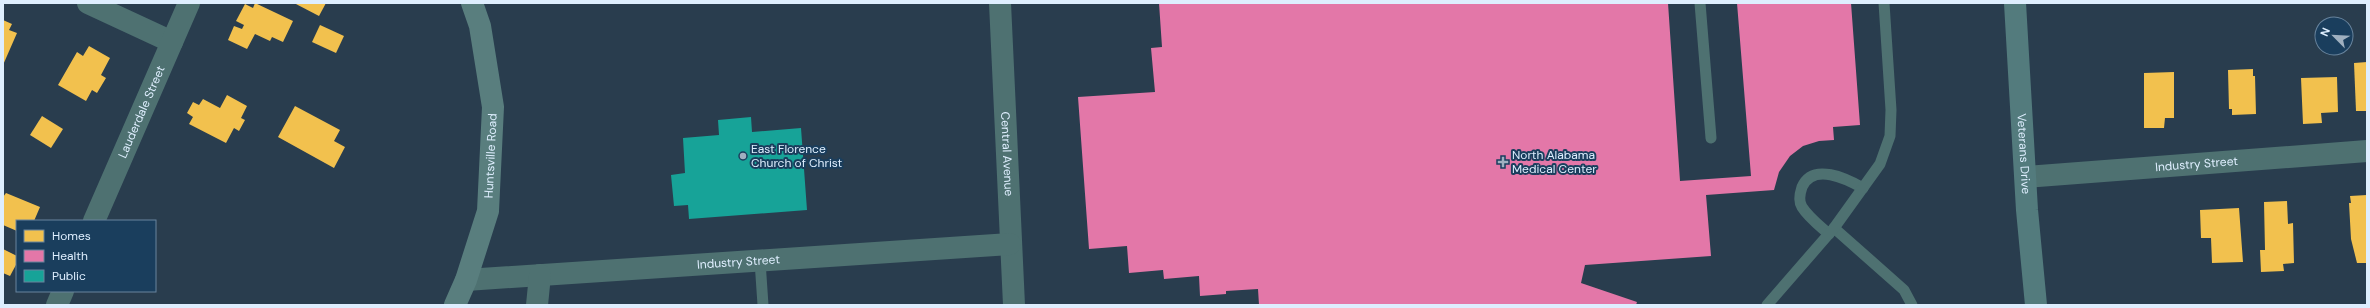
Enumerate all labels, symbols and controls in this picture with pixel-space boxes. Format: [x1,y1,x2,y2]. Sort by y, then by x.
north arrow [2314,16,2354,56]
text: N [2317,25,2333,38]
street label: Lauderdale Street [114,63,169,161]
street label: Central Avenue [997,111,1017,197]
street label: Huntsville Road [481,113,501,199]
street label: Veterans Drive [2013,113,2034,195]
place label: East Florence Church of Christ [751,141,843,171]
place label: North Alabama Medical Center [1512,147,1597,177]
marker: East Florence Church of Christ [738,151,748,161]
street label: Industry Street [2155,153,2239,175]
marker: North Alabama Medical Center [1497,156,1509,168]
legend [16,220,156,292]
text: Homes [52,228,91,244]
text: Health [52,248,88,264]
street label: Industry Street [696,251,781,273]
text: Public [52,268,86,284]

